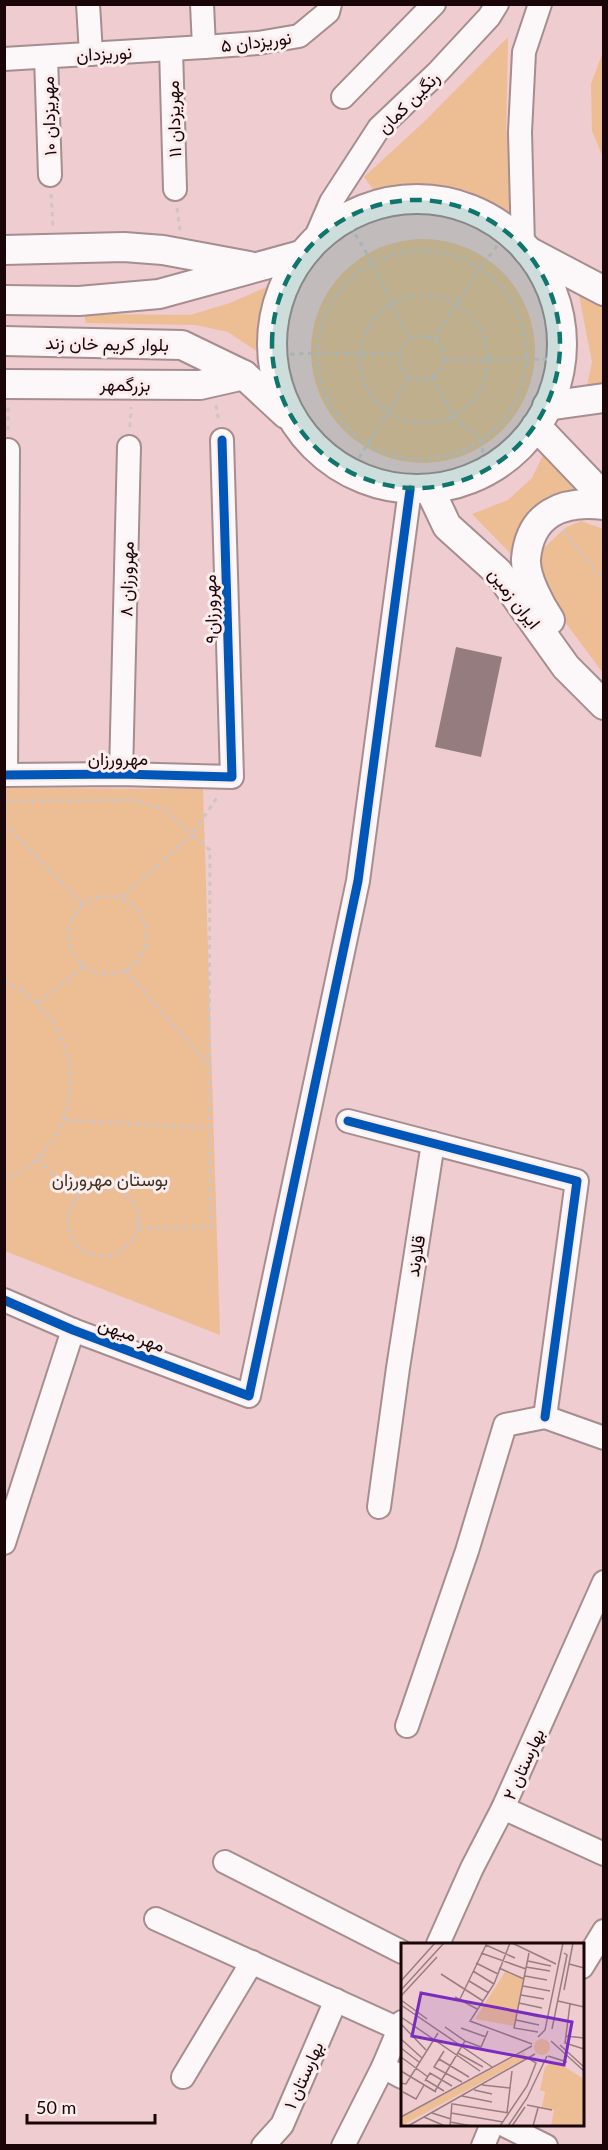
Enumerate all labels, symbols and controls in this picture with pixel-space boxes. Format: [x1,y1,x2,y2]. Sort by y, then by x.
street label: نوریزدان ۵ [219,26,293,57]
street label: نوریزدان [75,41,133,66]
street label: رنگین کمان [372,66,444,138]
street label: مهریزدان ۱۰ [36,76,61,156]
street label: مهریزدان ۱۱ [161,80,186,158]
street label: بلوار کریم خان زند [45,331,169,357]
street label: بزرگمهر [98,373,151,396]
street label: مهرورزان ۸ [114,541,139,617]
street label: ایران زمین [484,563,546,634]
street label: مهرورزان۹ [198,574,223,644]
street label: مهرورزان [88,747,148,770]
park label: بوستان مهرورزان [52,1168,168,1191]
street label: قلاوند [401,1234,430,1279]
street label: مهر میهن [95,1312,168,1357]
street label: بهارستان ۲ [498,1725,549,1803]
inset map [401,1943,584,2126]
street label: بهارستان ۱ [278,2038,329,2113]
scale bar [27,2087,154,2125]
text: 50 m [36,2096,76,2118]

